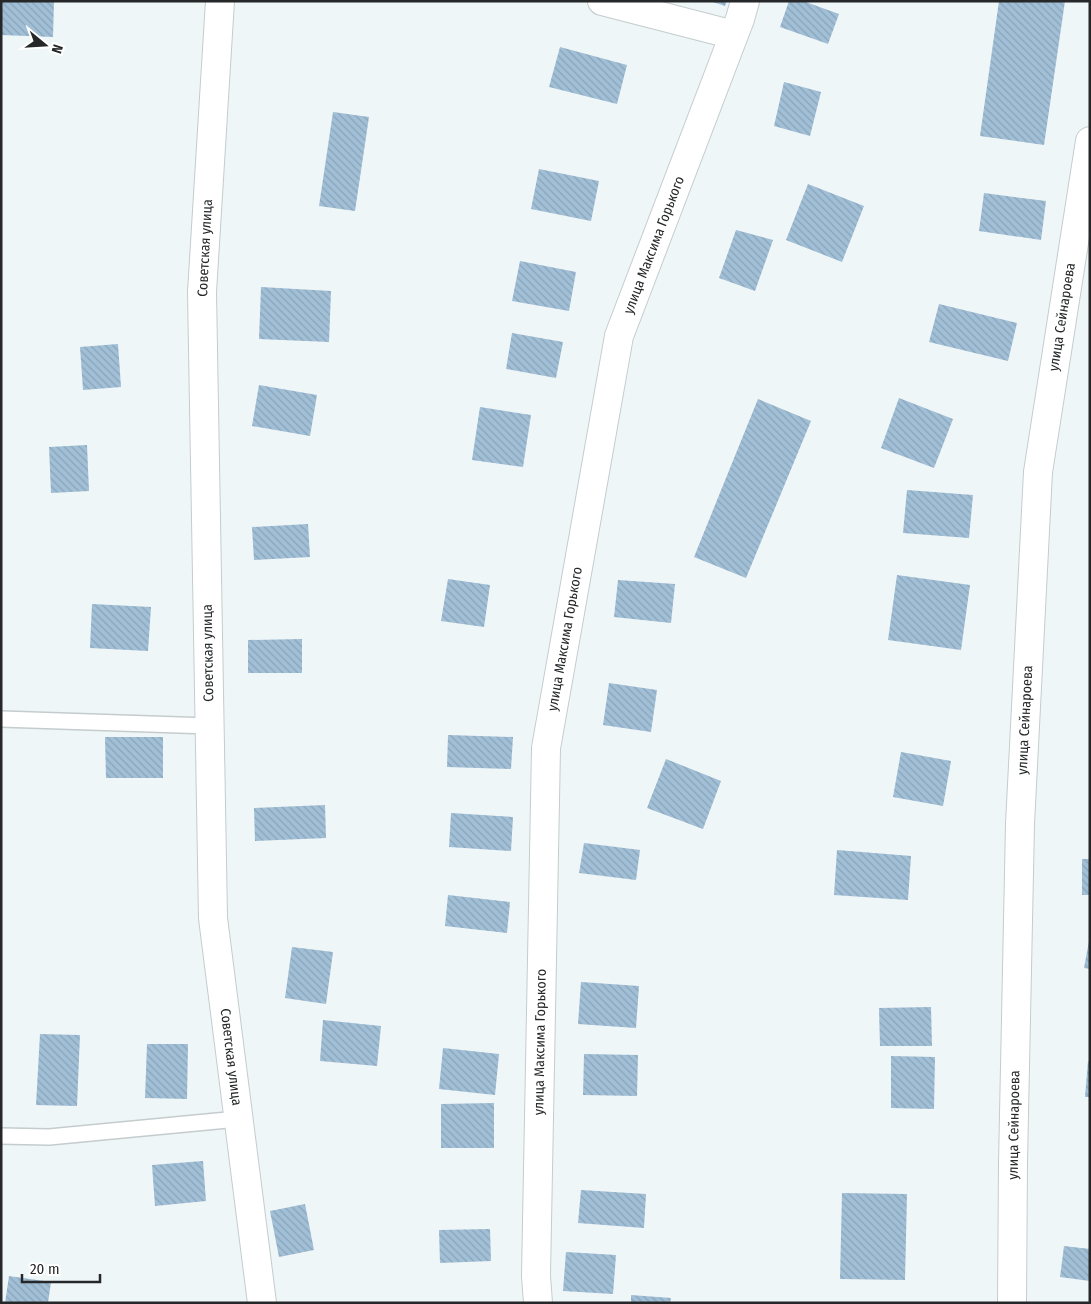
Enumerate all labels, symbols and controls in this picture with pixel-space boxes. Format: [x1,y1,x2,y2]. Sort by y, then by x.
north arrow [20,20,70,70]
text: N [48,42,66,55]
street label: улица Максима Горького [620,174,688,316]
street label: Советская улица [194,199,216,297]
street label: улица Сейнароева [1045,261,1079,372]
street label: улица Максима Горького [544,565,586,713]
street label: Советская улица [199,604,217,702]
street label: улица Сейнароева [1014,665,1036,775]
street label: улица Максима Горького [530,969,550,1115]
street label: Советская улица [217,1008,245,1107]
street label: улица Сейнароева [1005,1070,1023,1180]
scale bar [22,1252,100,1284]
text: 20 m [30,1260,60,1278]

